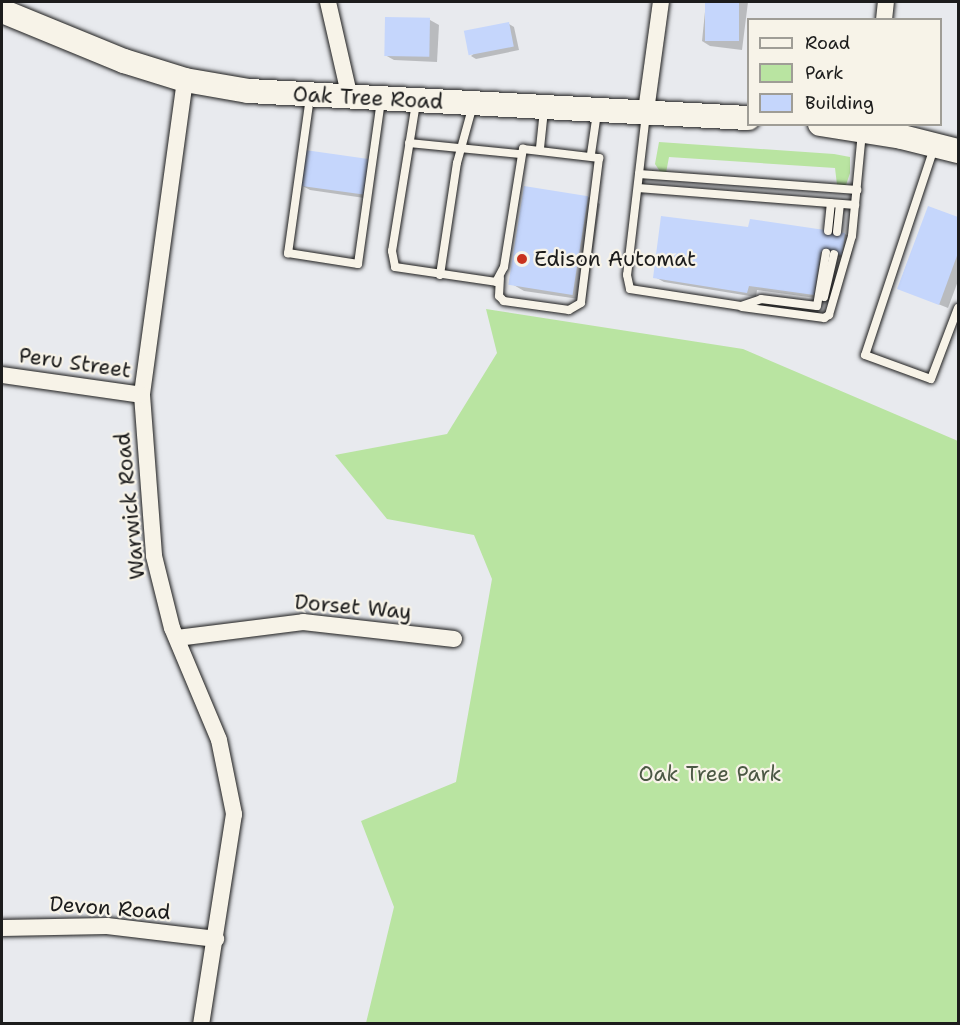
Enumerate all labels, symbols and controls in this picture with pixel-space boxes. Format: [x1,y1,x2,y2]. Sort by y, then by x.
legend [747,18,942,126]
text: Road [805,31,850,55]
text: Park [805,61,844,85]
street label: Oak Tree Road [292,81,444,115]
text: Building [805,91,874,115]
place label: Edison Automat [534,246,696,272]
marker: Edison Automat [515,252,529,266]
street label: Peru Street [17,343,133,383]
street label: Warwick Road [110,431,150,581]
street label: Dorset Way [293,589,413,625]
park label: Oak Tree Park [639,761,781,787]
street label: Devon Road [48,891,172,925]

